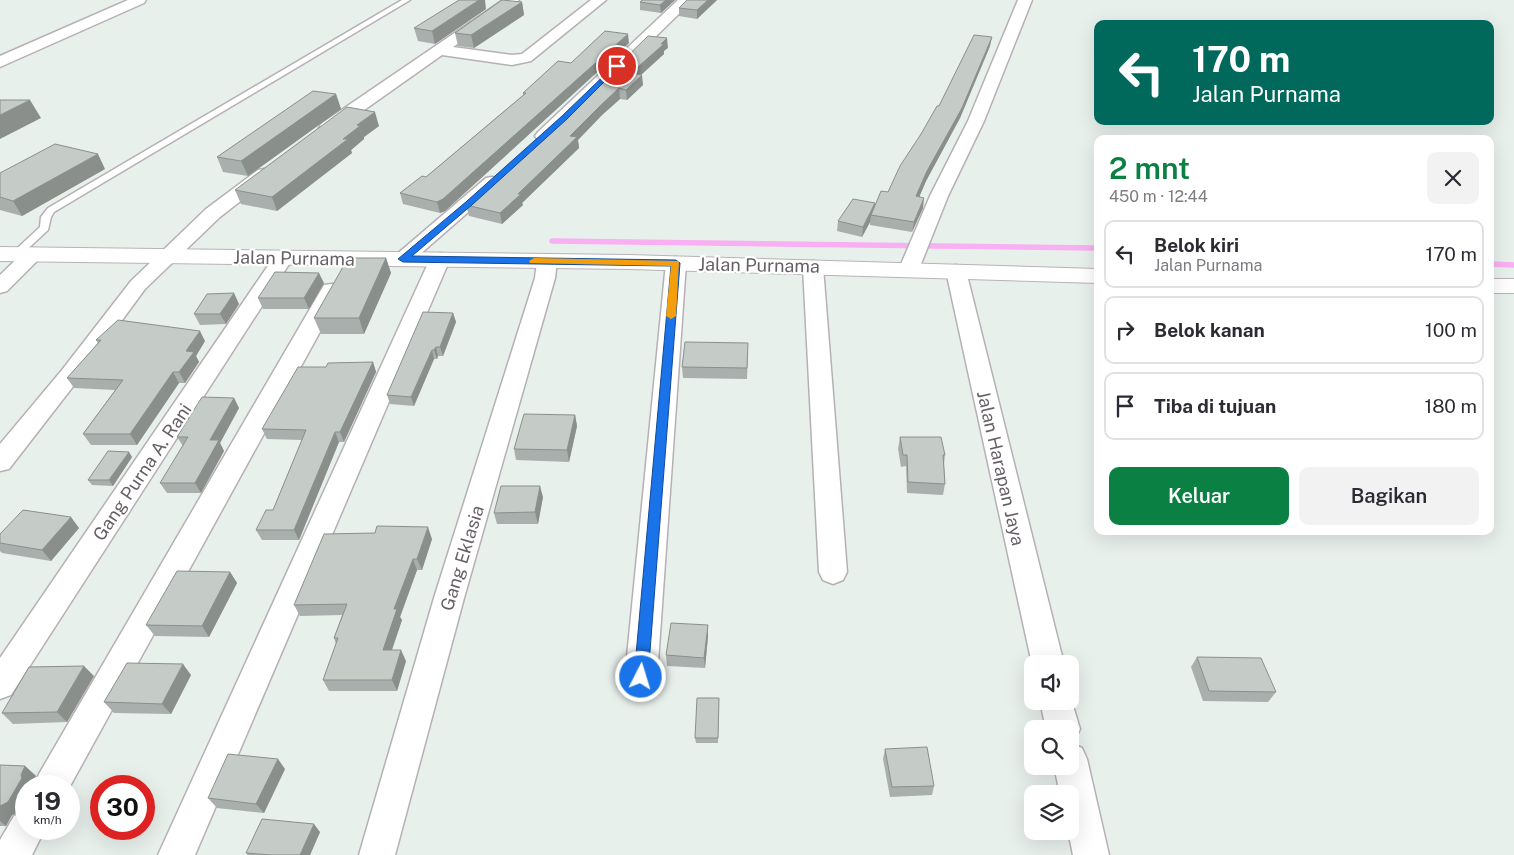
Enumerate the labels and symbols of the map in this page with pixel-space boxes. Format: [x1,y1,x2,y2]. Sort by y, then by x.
pin [596,45,638,87]
street label: Jalan Purnama [233,246,355,270]
street label: Jalan Purnama [698,253,820,277]
street label: Jalan Harapan Jaya [973,388,1029,548]
street label: Gang Purna A. Rani [88,399,196,545]
street label: Gang Eklasia [436,503,488,613]
position arrow [614,650,666,702]
speed limit sign: 30 [90,775,155,840]

